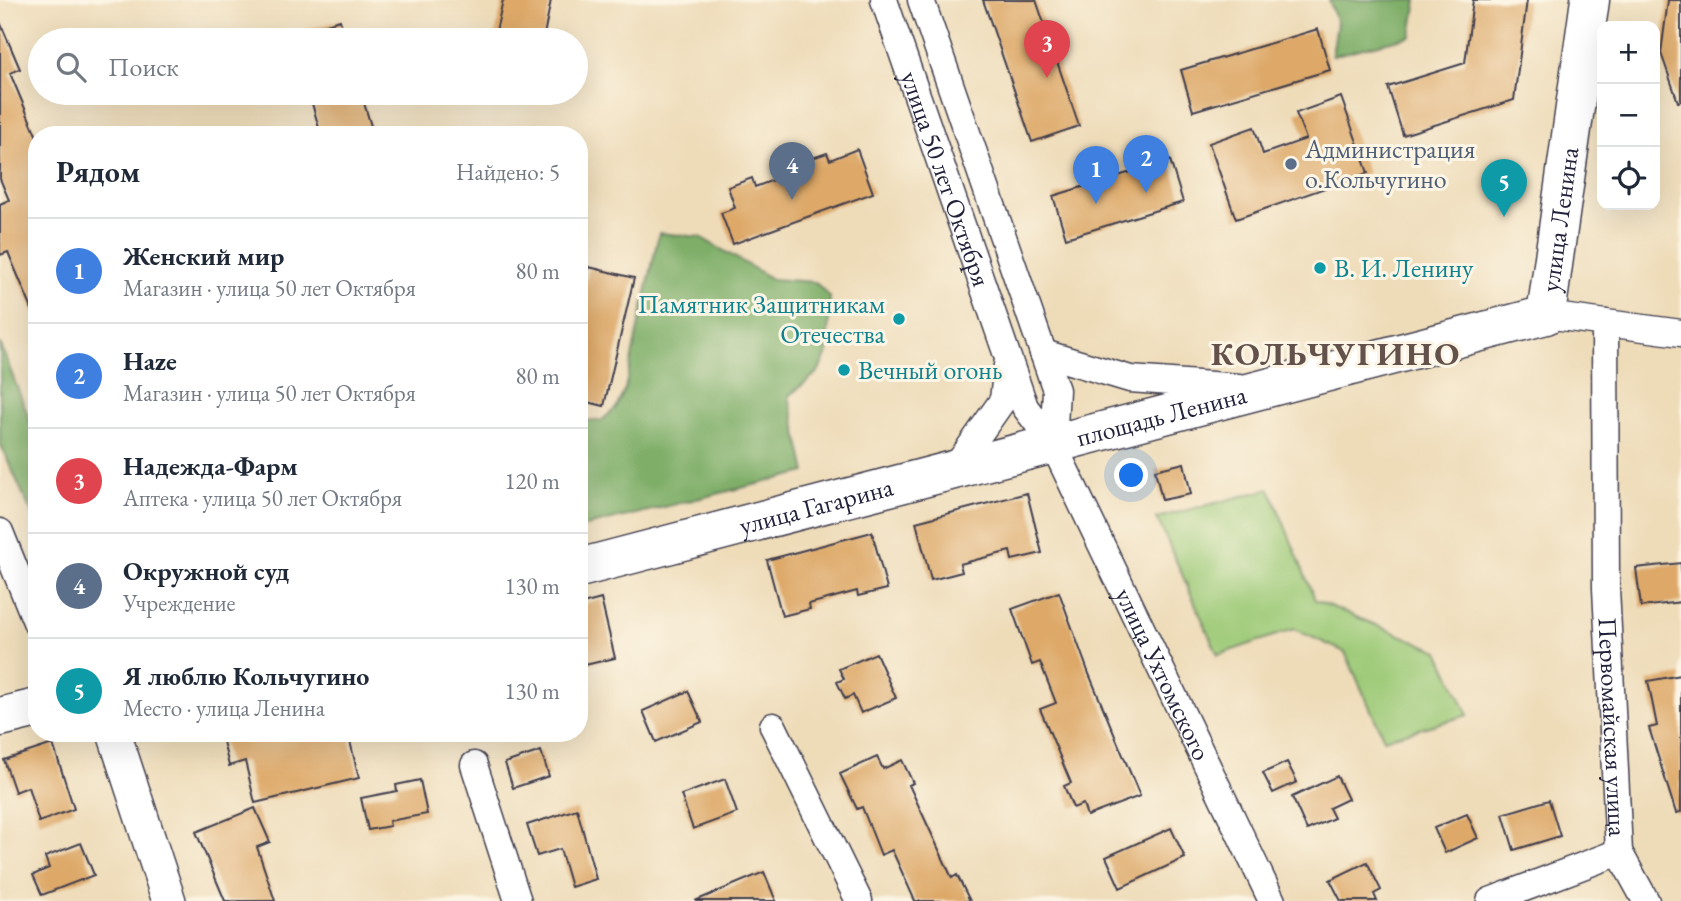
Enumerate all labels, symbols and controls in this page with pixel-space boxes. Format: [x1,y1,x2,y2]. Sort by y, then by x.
pin: 3 [1024,20,1070,78]
map controls [1597,21,1660,210]
button: + [1597,21,1660,84]
search box [28,28,588,105]
icon: search [52,48,90,86]
text: Поиск [108,50,179,84]
street label: улица 50 лет Октября [893,66,999,291]
button: − [1597,84,1660,147]
place label: Администрация о.Кольчугино [1304,132,1475,196]
pin: 2 [1123,135,1169,193]
pin: 4 [769,142,815,200]
street label: улица Ленина [1532,144,1586,294]
pin: 1 [1073,146,1119,204]
button: locate [1597,147,1660,210]
text: Рядом [56,152,140,191]
marker: Администрация о.Кольчугино [1283,156,1299,172]
text: Найдено: 5 [456,157,560,187]
pin: 5 [1481,159,1527,217]
text: Женский мир [123,239,284,273]
place label: В. И. Ленину [1334,251,1474,285]
text: 1 [73,256,85,286]
text: 80 m [515,256,560,286]
marker: В. И. Ленину [1312,260,1328,276]
text: Магазин · улица 50 лет Октября [123,273,416,303]
place label: Памятник Защитникам Отечества [638,287,886,351]
marker: Памятник Защитникам Отечества [891,311,907,327]
district label: КОЛЬЧУГИНО [1211,332,1461,375]
text: Haze [123,344,177,378]
place label: Вечный огонь [858,353,1002,387]
text: 2 [73,361,85,391]
text: 80 m [515,361,560,391]
marker: Вечный огонь [836,362,852,378]
street label: площадь Ленина [1073,377,1251,454]
text: Магазин · улица 50 лет Октября [123,378,416,408]
text: Надежда-Фарм [123,449,298,483]
your location [1114,458,1148,492]
text: 3 [73,466,85,496]
text: 120 m [504,466,560,496]
street label: улица Гагарина [735,469,897,542]
text: Аптека · улица 50 лет Октября [123,483,402,513]
text: Окружной суд [123,554,290,588]
text: 4 [73,571,85,601]
text: 130 m [504,571,560,601]
street label: улица Ухтомского [1107,582,1219,766]
text: Учреждение [123,588,236,618]
street label: Первомайская улица [1590,616,1635,838]
text: Я люблю Кольчугино [123,659,369,693]
text: 5 [73,676,85,706]
text: 130 m [504,676,560,706]
text: Место · улица Ленина [123,693,325,723]

